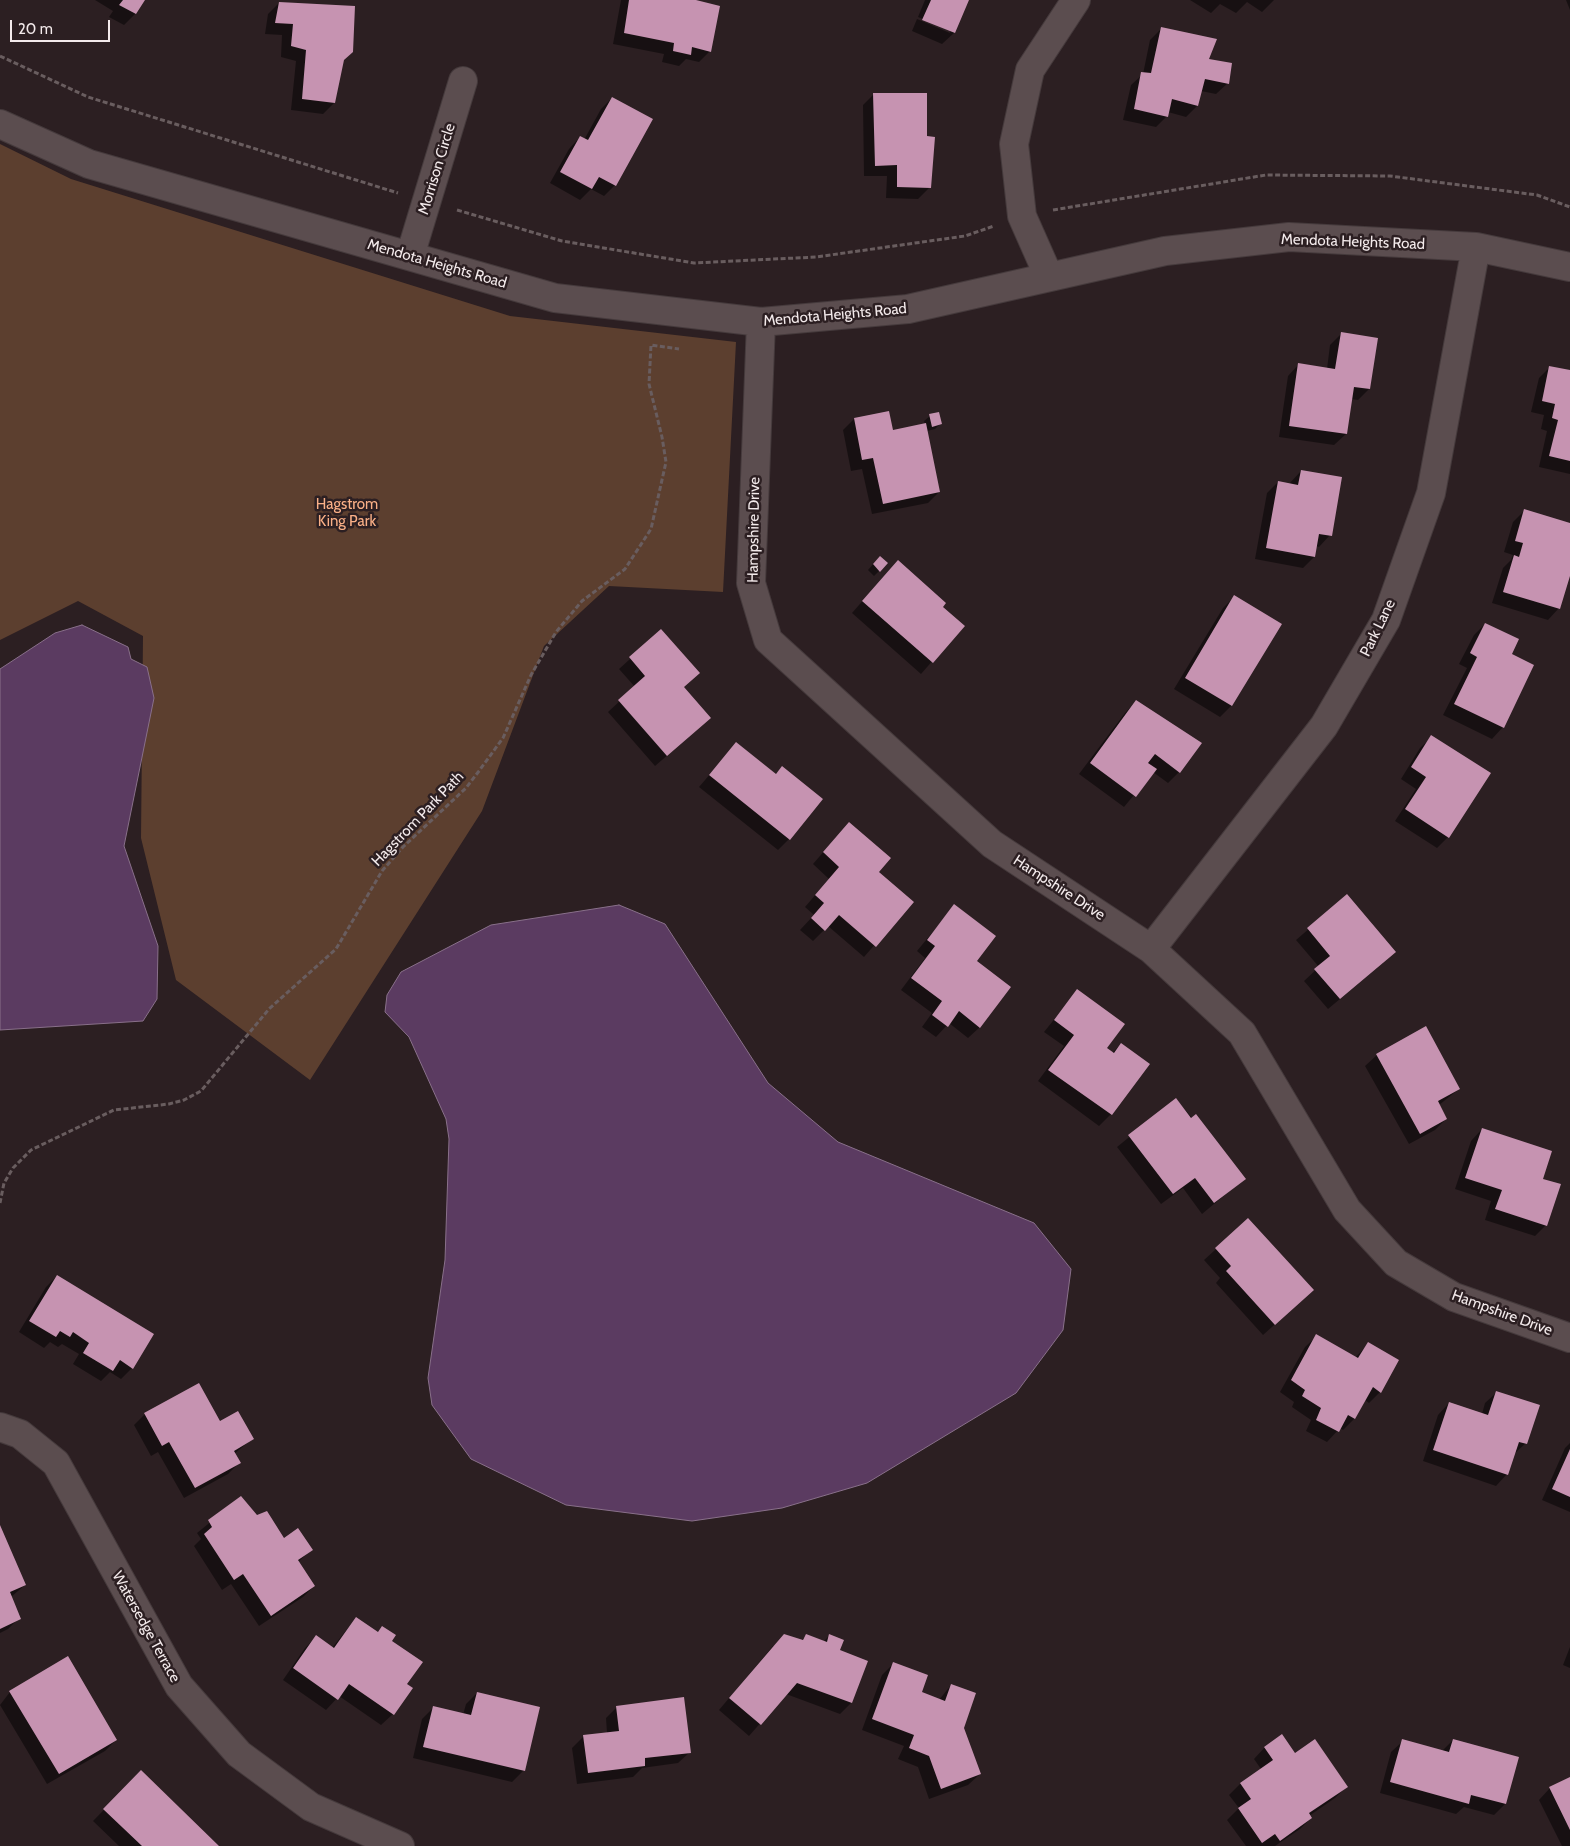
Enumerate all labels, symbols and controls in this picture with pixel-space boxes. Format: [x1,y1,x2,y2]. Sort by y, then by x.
scale bar [12,10,112,42]
text: 20 m [18,20,53,38]
street label: Morrison Circle [415,121,459,217]
street label: Mendota Heights Road [1281,230,1425,254]
street label: Mendota Heights Road [365,235,509,293]
street label: Mendota Heights Road [762,300,908,330]
street label: Hampshire Drive [744,477,764,583]
park label: Hagstrom King Park [316,496,378,531]
street label: Park Lane [1356,597,1400,659]
street label: Hagstrom Park Path [368,768,468,870]
street label: Hampshire Drive [1010,852,1108,924]
street label: Hampshire Drive [1449,1286,1555,1340]
street label: Watersedge Terrace [108,1568,184,1686]

